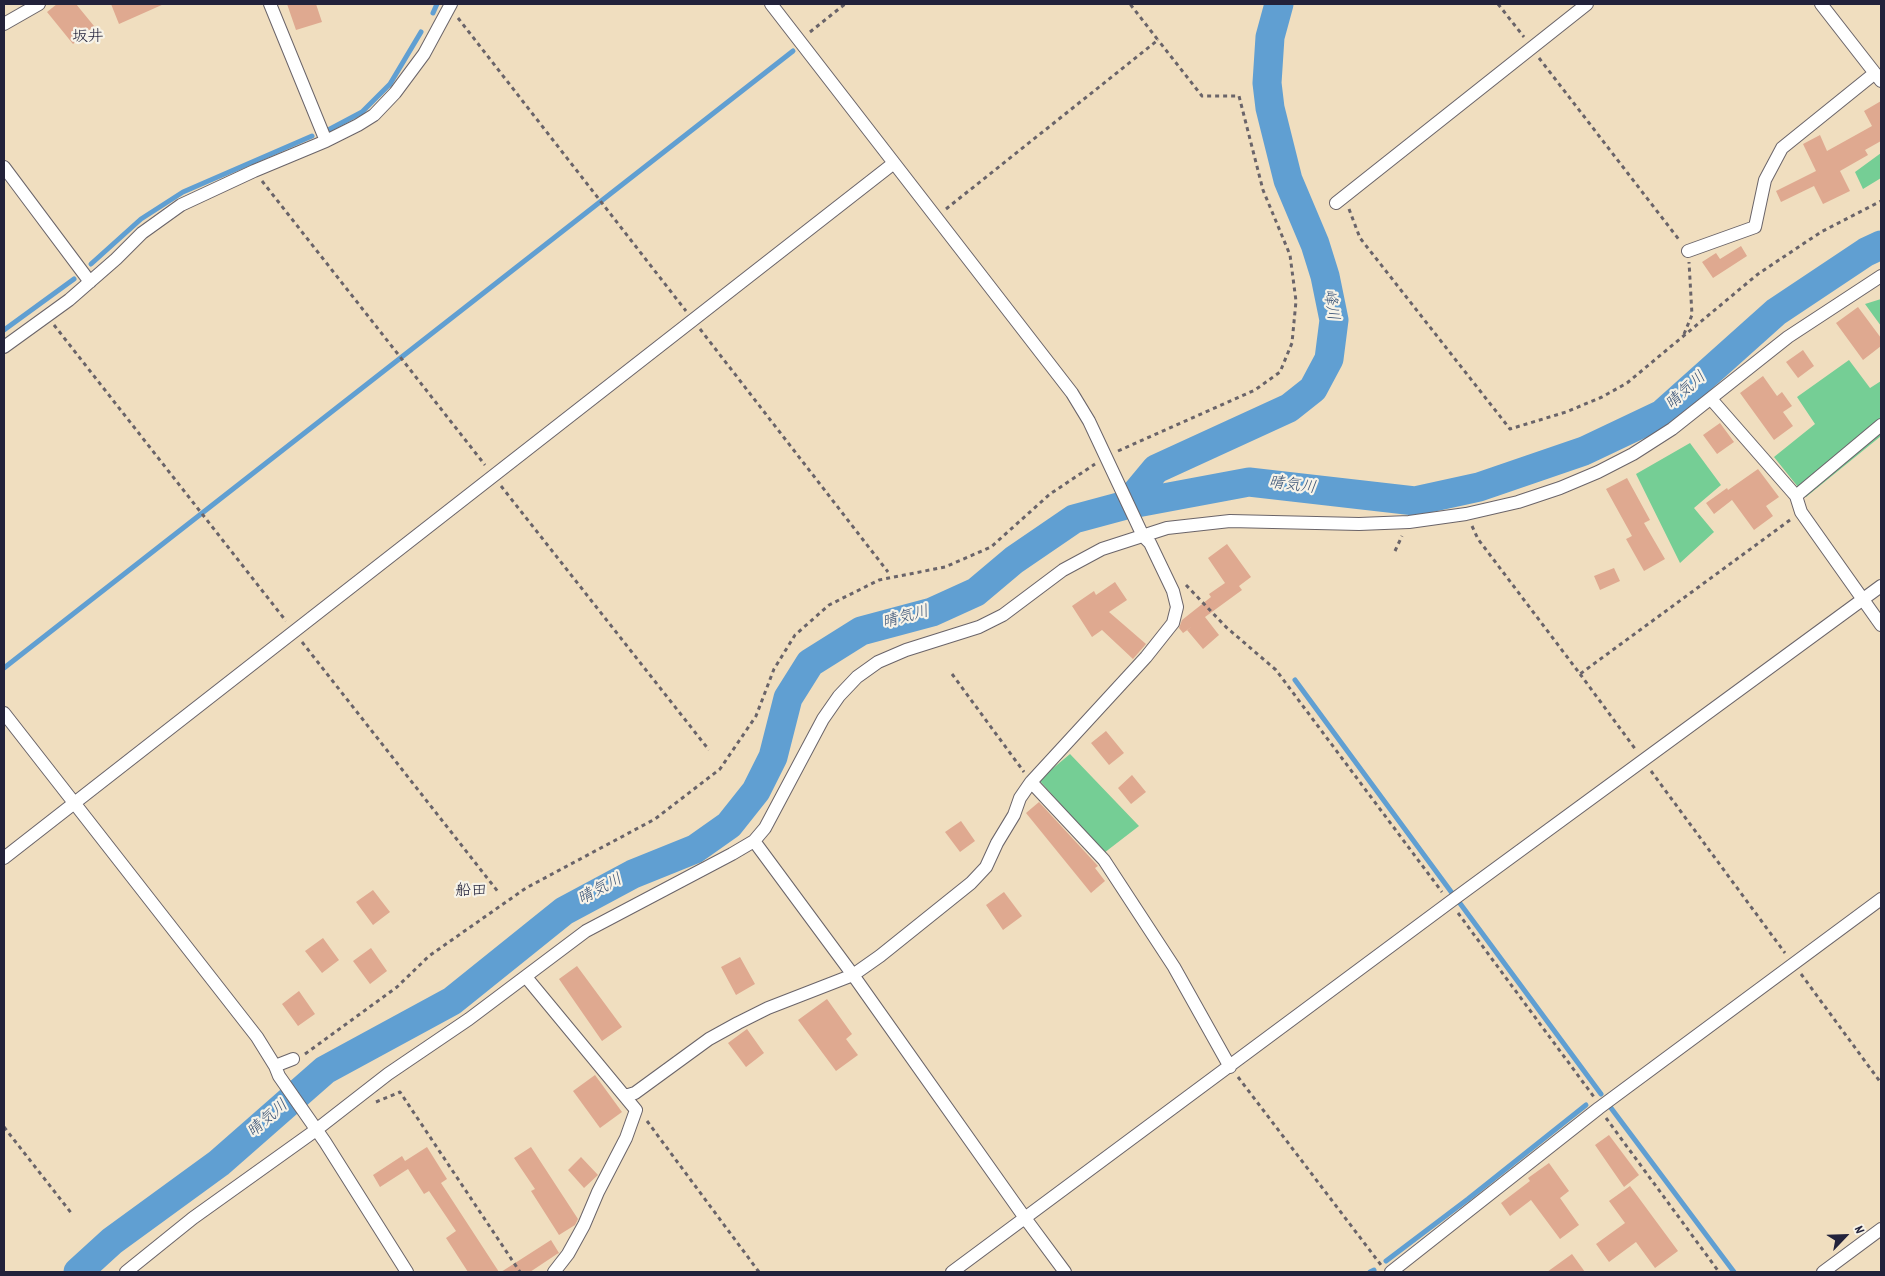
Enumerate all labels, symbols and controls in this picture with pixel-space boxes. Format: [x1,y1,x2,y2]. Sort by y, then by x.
district label: 坂井 [72,29,104,49]
water label: 峰川 [1317,288,1341,322]
water label: 晴気川 [1663,369,1711,415]
water label: 晴気川 [1267,475,1317,499]
water label: 晴気川 [880,604,932,634]
water label: 晴気川 [575,871,627,911]
district label: 船田 [455,883,487,903]
water label: 晴気川 [245,1097,293,1143]
north arrow [1820,1211,1870,1261]
text: N [1848,1223,1869,1237]

